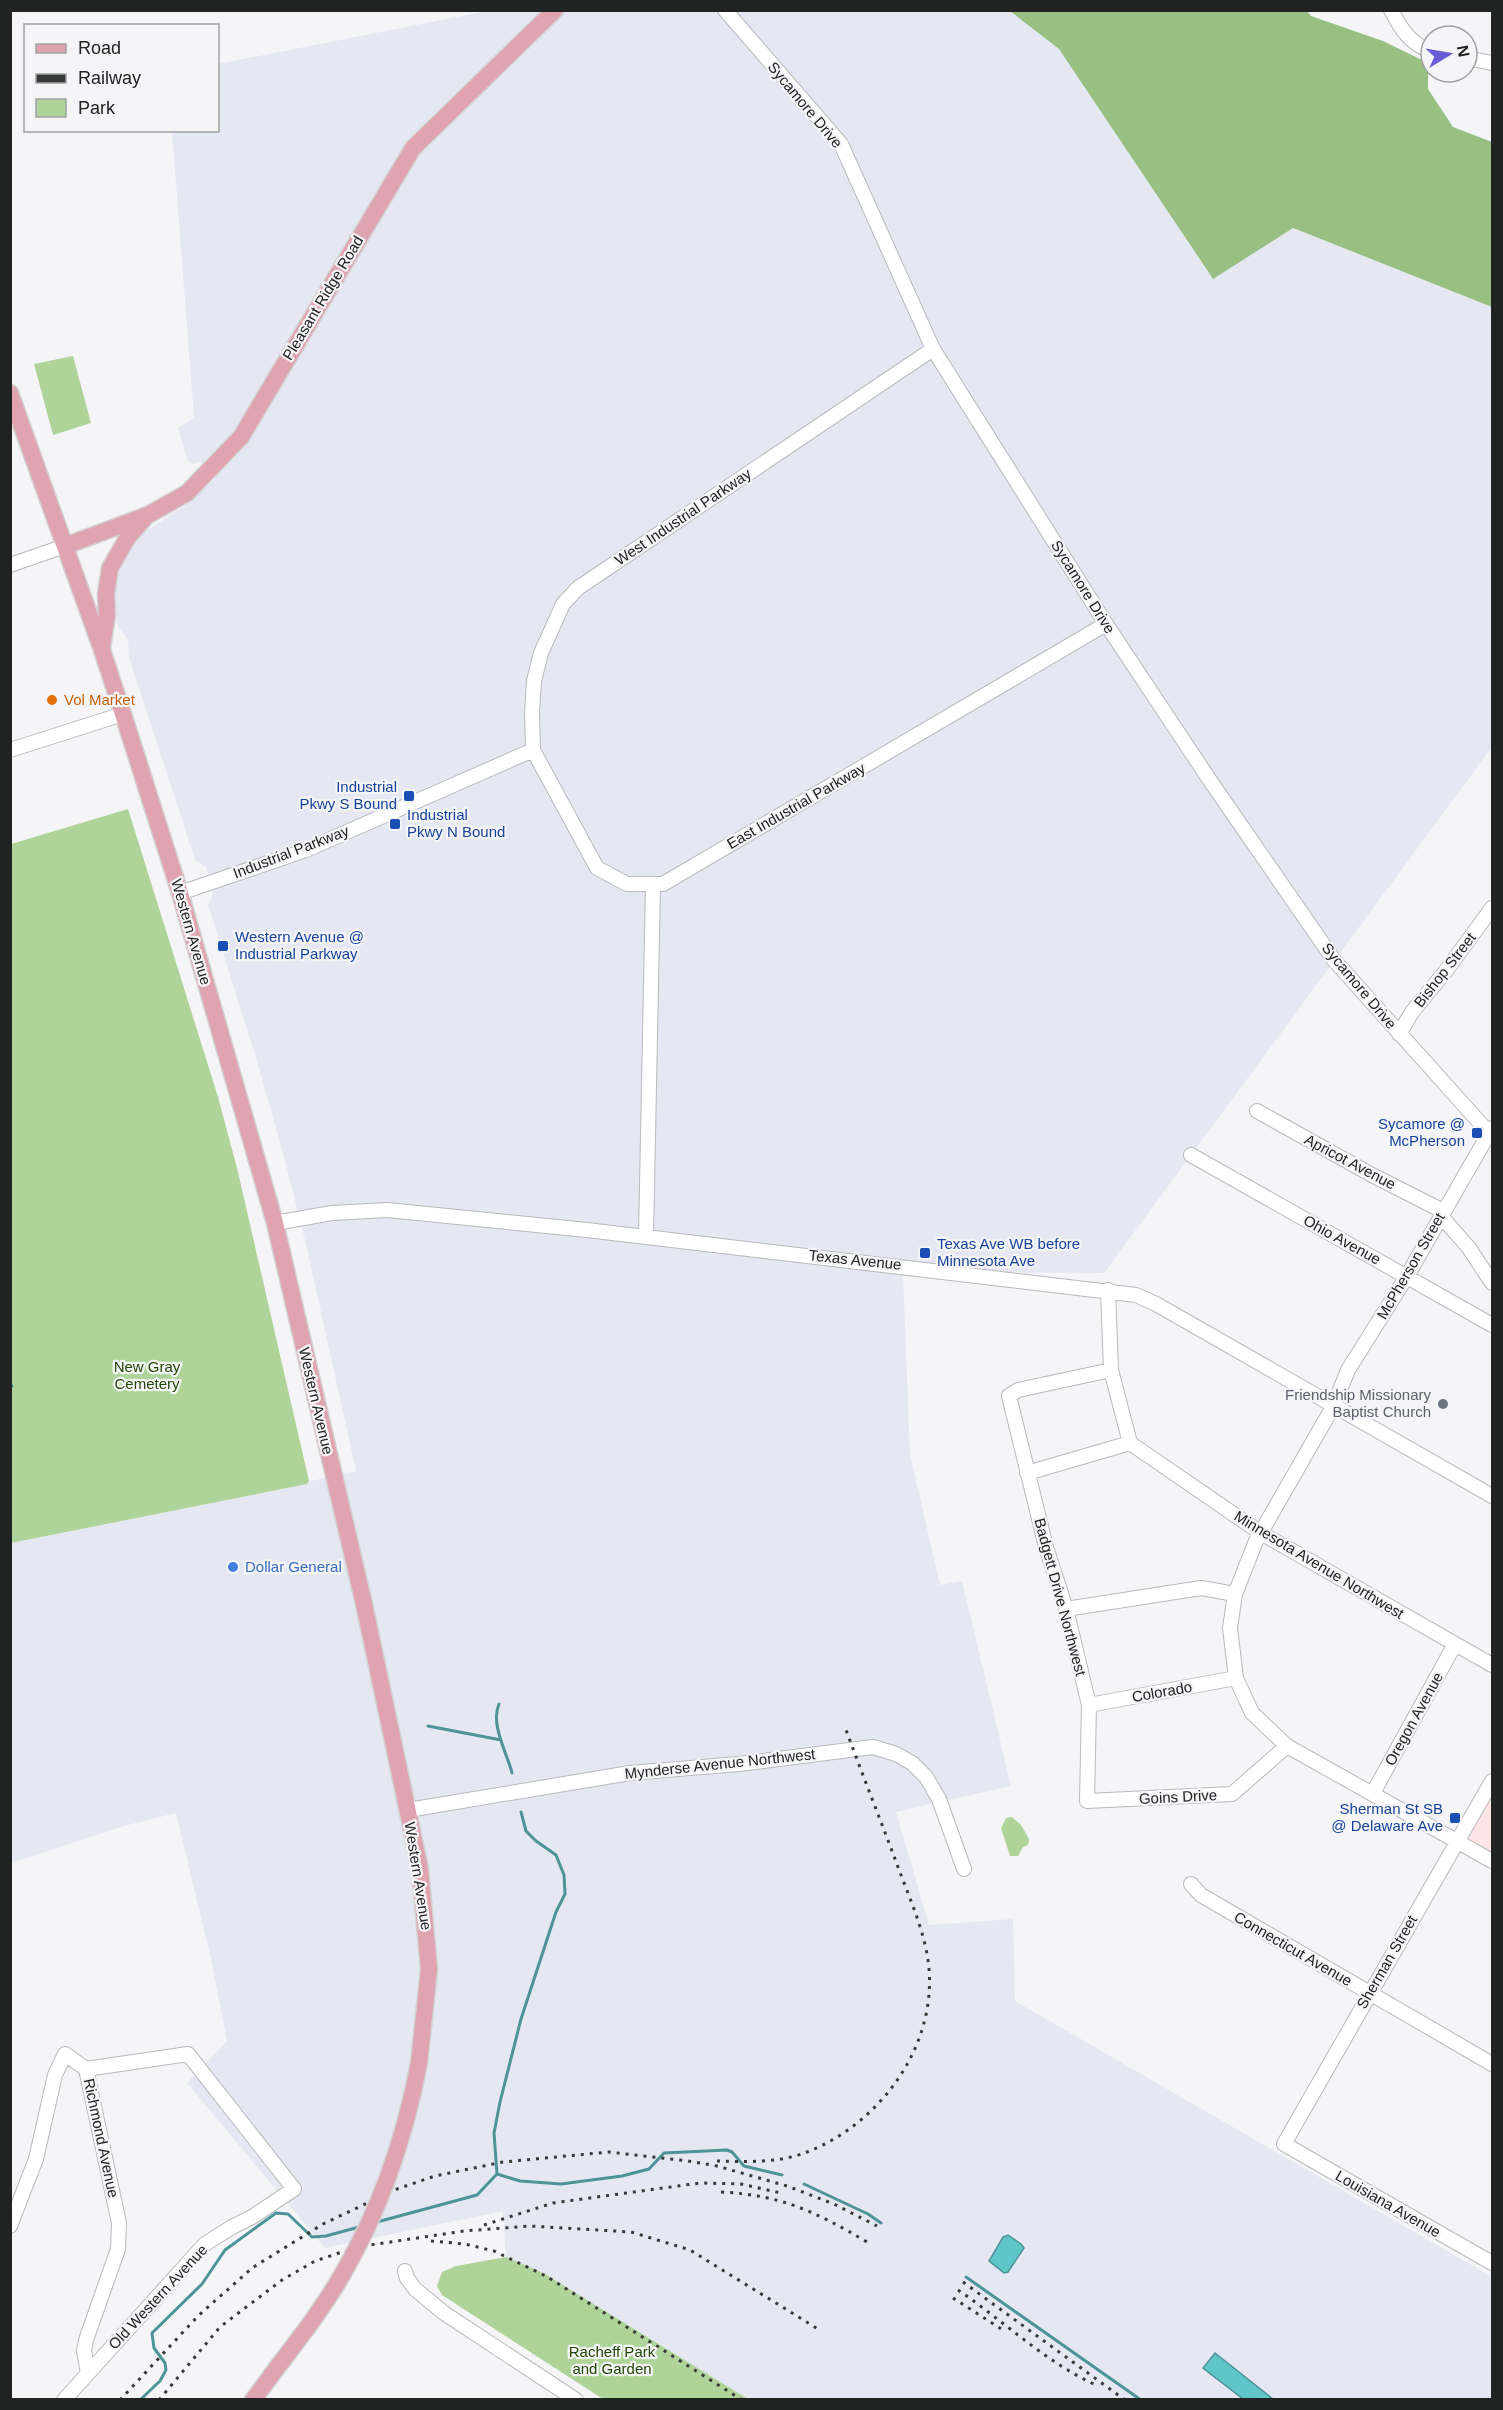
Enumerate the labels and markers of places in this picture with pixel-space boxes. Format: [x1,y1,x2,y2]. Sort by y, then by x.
place label: Vol Market [64,691,136,708]
marker: Vol Market [45,693,59,707]
place label: Industrial Pkwy S Bound [299,778,397,812]
marker: Industrial Pkwy S Bound [402,789,416,803]
place label: Industrial Pkwy N Bound [407,806,505,840]
marker: Industrial Pkwy N Bound [388,817,402,831]
place label: Western Avenue @ Industrial Parkway [235,928,364,962]
marker: Western Avenue @ Industrial Parkway [216,939,230,953]
place label: Sycamore @ McPherson [1378,1115,1465,1149]
marker: Sycamore @ McPherson [1470,1126,1484,1140]
place label: Texas Ave WB before Minnesota Ave [937,1235,1080,1269]
marker: Texas Ave WB before Minnesota Ave [918,1246,932,1260]
place label: Friendship Missionary Baptist Church [1285,1386,1431,1420]
marker: Friendship Missionary Baptist Church [1436,1397,1450,1411]
place label: Dollar General [245,1558,342,1575]
marker: Dollar General [226,1560,240,1574]
place label: Sherman St SB @ Delaware Ave [1331,1800,1443,1834]
marker: Sherman St SB @ Delaware Ave [1448,1811,1462,1825]

